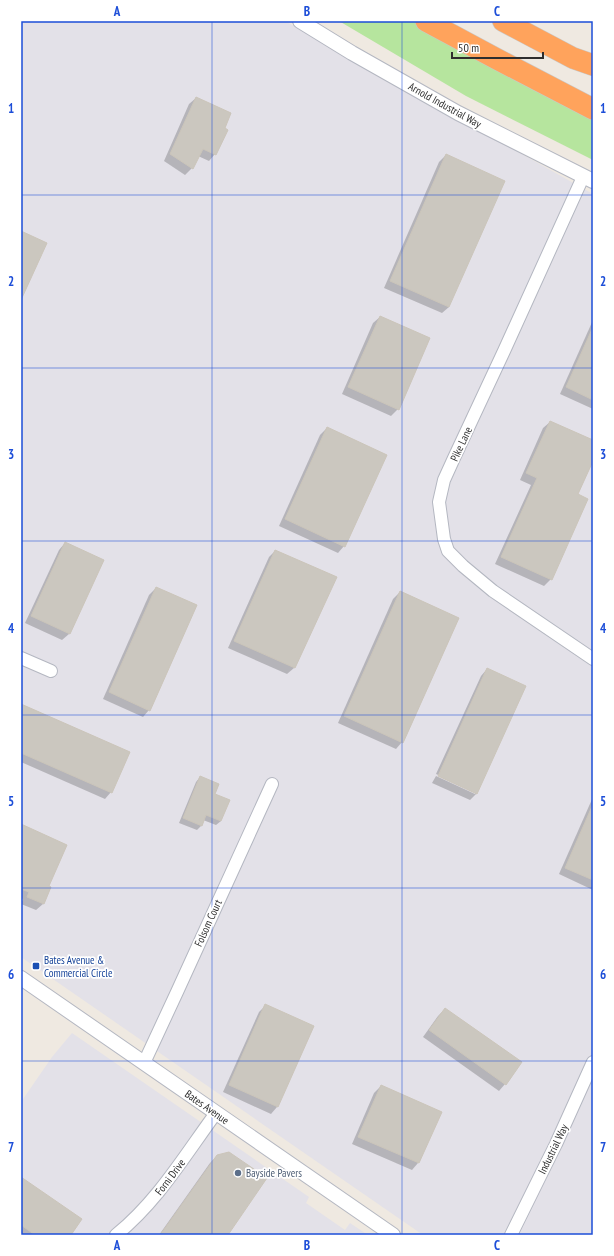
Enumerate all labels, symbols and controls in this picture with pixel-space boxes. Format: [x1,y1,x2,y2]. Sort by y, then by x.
text: A [113,3,121,20]
text: B [304,3,310,20]
text: C [494,3,500,20]
scale bar [452,34,543,60]
text: 50 m [458,40,479,55]
street label: Arnold Industrial Way [406,79,485,131]
text: 1 [8,100,14,117]
text: 1 [600,100,606,117]
text: 2 [8,273,14,290]
text: 2 [600,273,606,290]
street label: Pike Lane [447,424,475,464]
text: 3 [8,446,14,463]
text: 3 [600,446,606,463]
text: 4 [8,620,15,637]
text: 4 [600,620,607,637]
text: 5 [8,793,14,810]
text: 5 [600,793,606,810]
street label: Folsom Court [191,897,225,949]
place label: Bates Avenue & Commercial Circle [44,953,113,980]
marker: Bates Avenue & Commercial Circle [31,961,41,971]
text: 6 [8,966,14,983]
text: 6 [600,966,606,983]
street label: Bates Avenue [182,1087,232,1128]
street label: Industrial Way [535,1121,571,1176]
text: 7 [8,1139,14,1156]
text: 7 [600,1139,606,1156]
street label: Forni Drive [152,1156,188,1198]
place label: Bayside Pavers [246,1166,302,1180]
marker: Bayside Pavers [233,1168,243,1178]
text: A [113,1237,121,1254]
text: B [304,1237,310,1254]
text: C [494,1237,500,1254]

